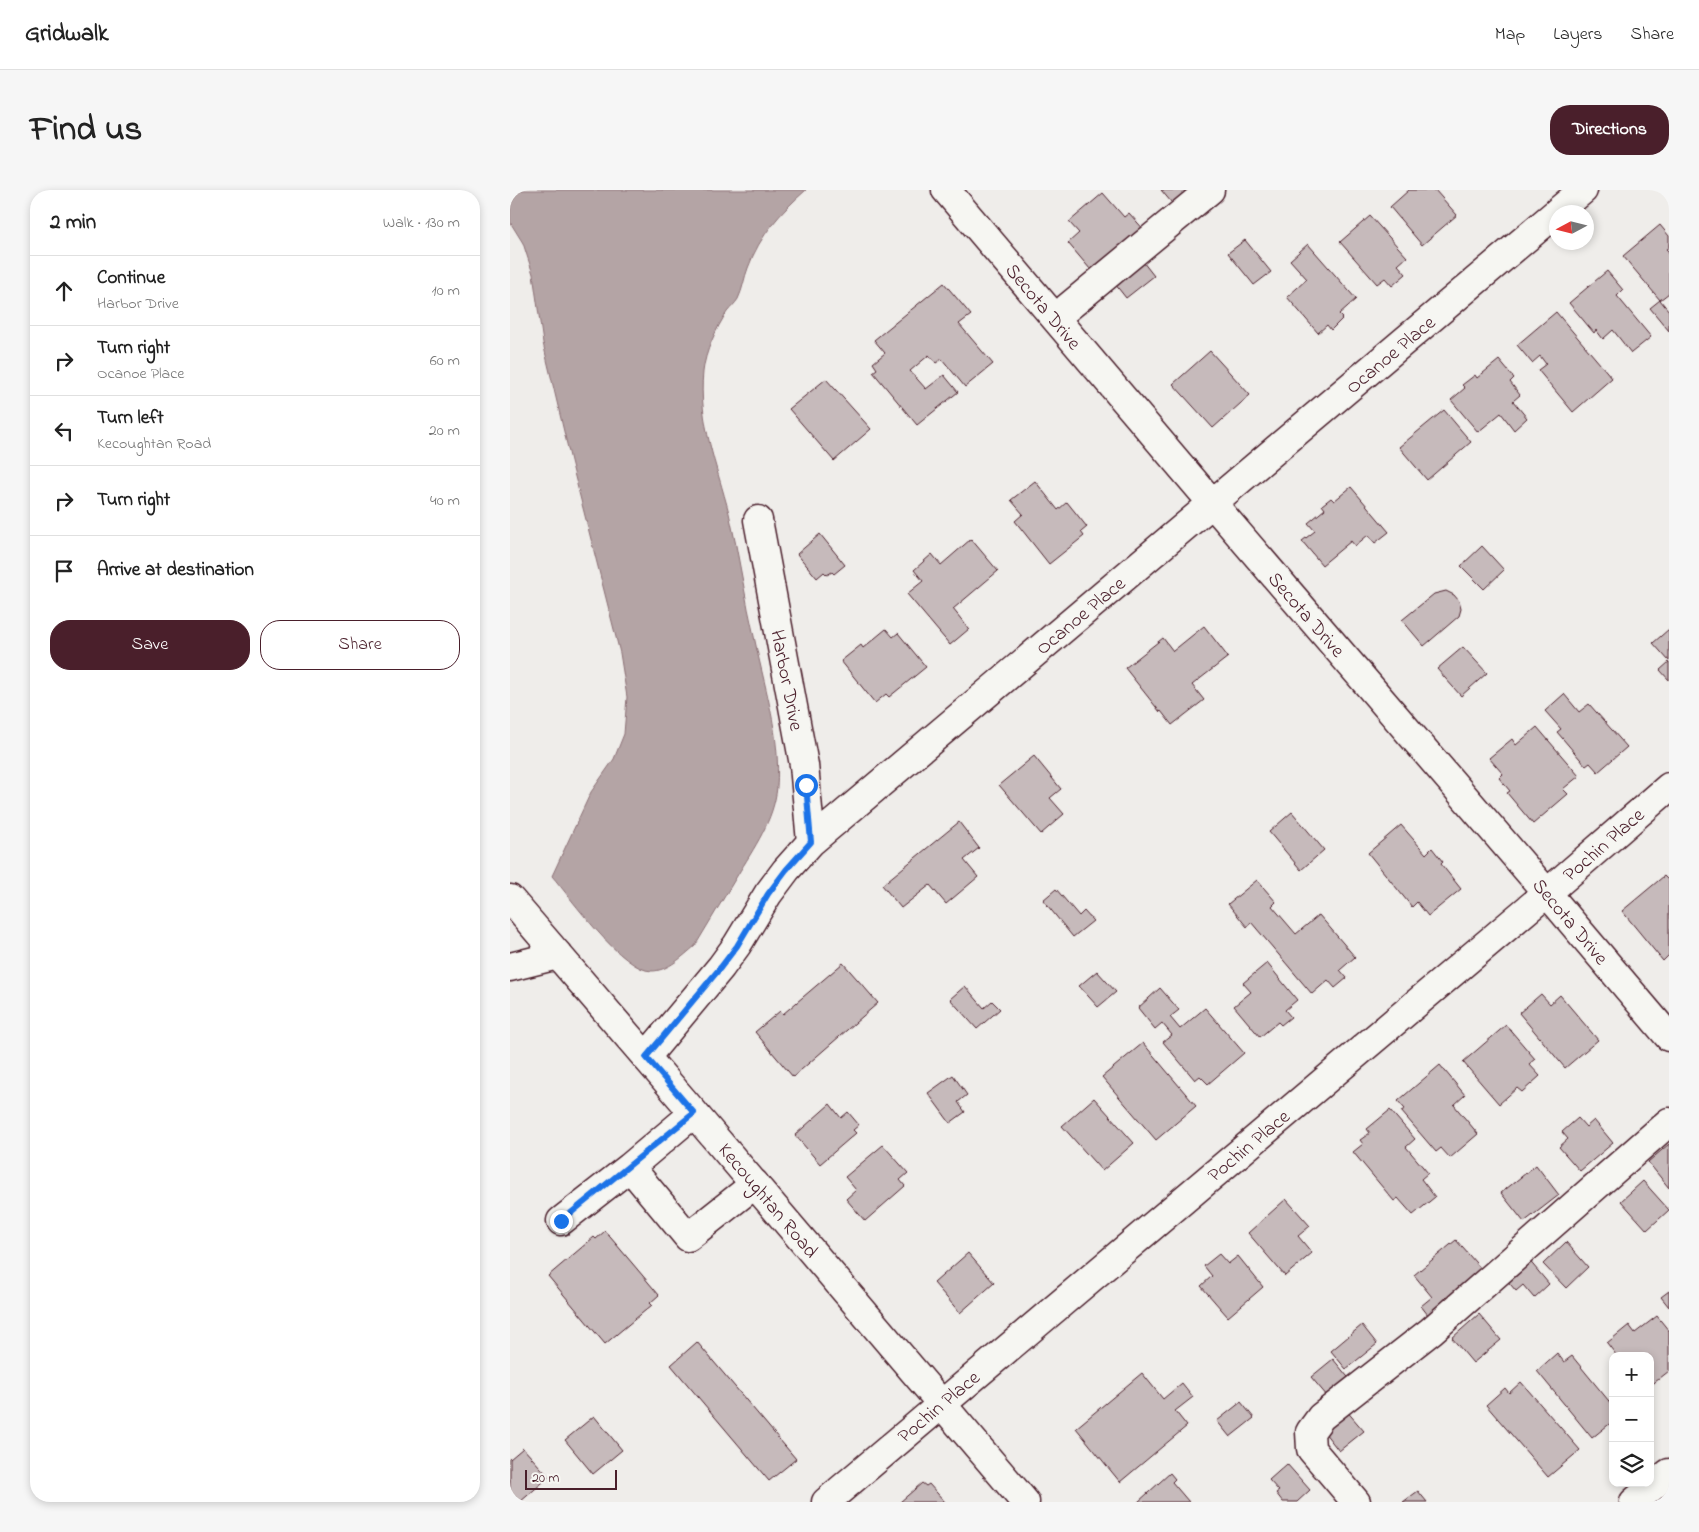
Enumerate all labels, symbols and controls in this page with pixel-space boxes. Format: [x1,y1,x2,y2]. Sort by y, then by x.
text: Gridwalk [25,17,109,52]
text: Map [1495,22,1525,48]
text: Layers [1553,22,1603,48]
text: Share [1631,22,1674,48]
text: Find us [30,105,142,156]
button: Directions [1550,105,1669,155]
north arrow [1549,205,1594,250]
text: 2 min [50,208,96,238]
text: Walk · 130 m [383,211,460,235]
street label: Secota Drive [997,258,1087,357]
text: Continue [97,265,165,292]
icon: ahead [50,277,78,305]
text: 10 m [432,279,460,303]
text: Harbor Drive [97,292,179,316]
street label: Ocanoe Place [1340,310,1443,402]
text: Turn right [97,335,170,362]
icon: right [50,347,78,375]
text: 60 m [430,349,460,373]
text: Ocanoe Place [97,362,185,386]
text: Turn left [97,405,164,432]
icon: left [50,417,78,445]
text: 20 m [429,419,460,443]
text: Kecoughtan Road [97,432,211,456]
icon: right [50,487,78,515]
text: Turn right [97,487,170,514]
text: 40 m [430,489,460,513]
icon: arrive [50,557,78,585]
text: Arrive at destination [97,557,254,584]
street label: Secota Drive [1260,566,1351,665]
street label: Ocanoe Place [1030,571,1133,663]
button: Save [50,620,250,670]
button: Share [260,620,460,670]
street label: Harbor Drive [762,627,810,734]
route start [795,774,818,797]
street label: Pochin Place [1557,802,1652,890]
street label: Secota Drive [1524,873,1614,972]
street label: Pochin Place [1202,1104,1297,1190]
street label: Kecoughtan Road [709,1138,824,1266]
route end [550,1210,573,1233]
map controls [1609,1352,1654,1487]
button: + [1609,1352,1654,1397]
street label: Pochin Place [892,1365,987,1451]
button: − [1609,1397,1654,1442]
button: layers [1609,1442,1654,1487]
scale bar [525,1467,618,1490]
text: 20 m [532,1468,559,1489]

